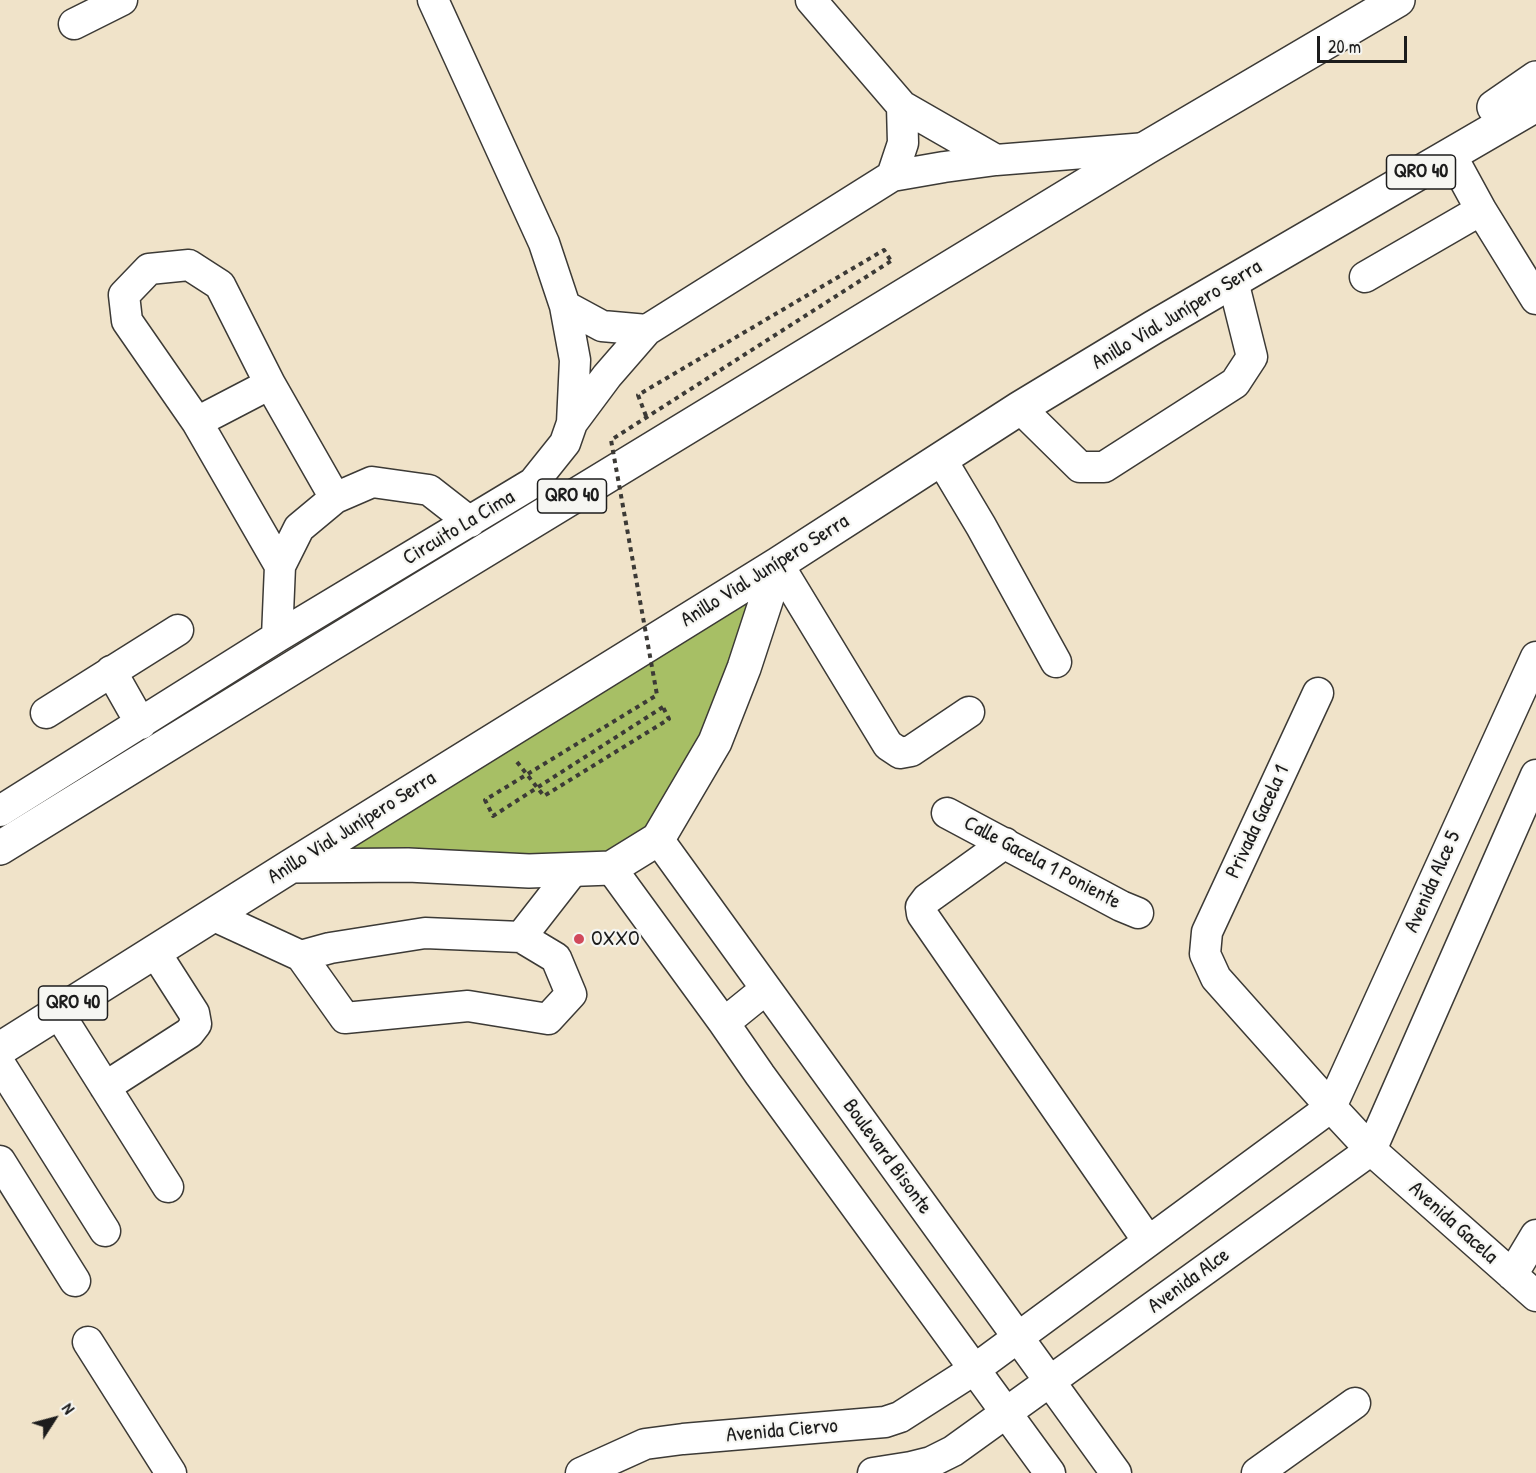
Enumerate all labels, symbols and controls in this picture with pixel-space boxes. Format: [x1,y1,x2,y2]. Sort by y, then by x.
scale bar [1320,24,1410,62]
text: 20 m [1328,34,1361,59]
road number: QRO 40 [1386,155,1456,189]
street label: Anillo Vial Junípero Serra [1088,254,1266,376]
road number: QRO 40 [538,479,606,513]
street label: Circuito La Cima [399,485,519,571]
street label: Anillo Vial Junípero Serra [676,509,854,633]
street label: Privada Gacela 1 [1221,761,1295,883]
street label: Anillo Vial Junípero Serra [263,766,441,890]
street label: Calle Gacela 1 Poniente [959,811,1125,915]
street label: Avenida Alce 5 [1399,827,1467,937]
place label: OXXO [591,926,640,952]
marker: OXXO [572,932,586,946]
road number: QRO 40 [38,986,107,1020]
street label: Boulevard Bisonte [837,1095,937,1219]
street label: Avenida Gacela [1403,1176,1503,1270]
street label: Avenida Alce [1143,1243,1235,1319]
north arrow [24,1389,84,1449]
text: N [57,1399,80,1418]
street label: Avenida Ciervo [725,1414,839,1448]

